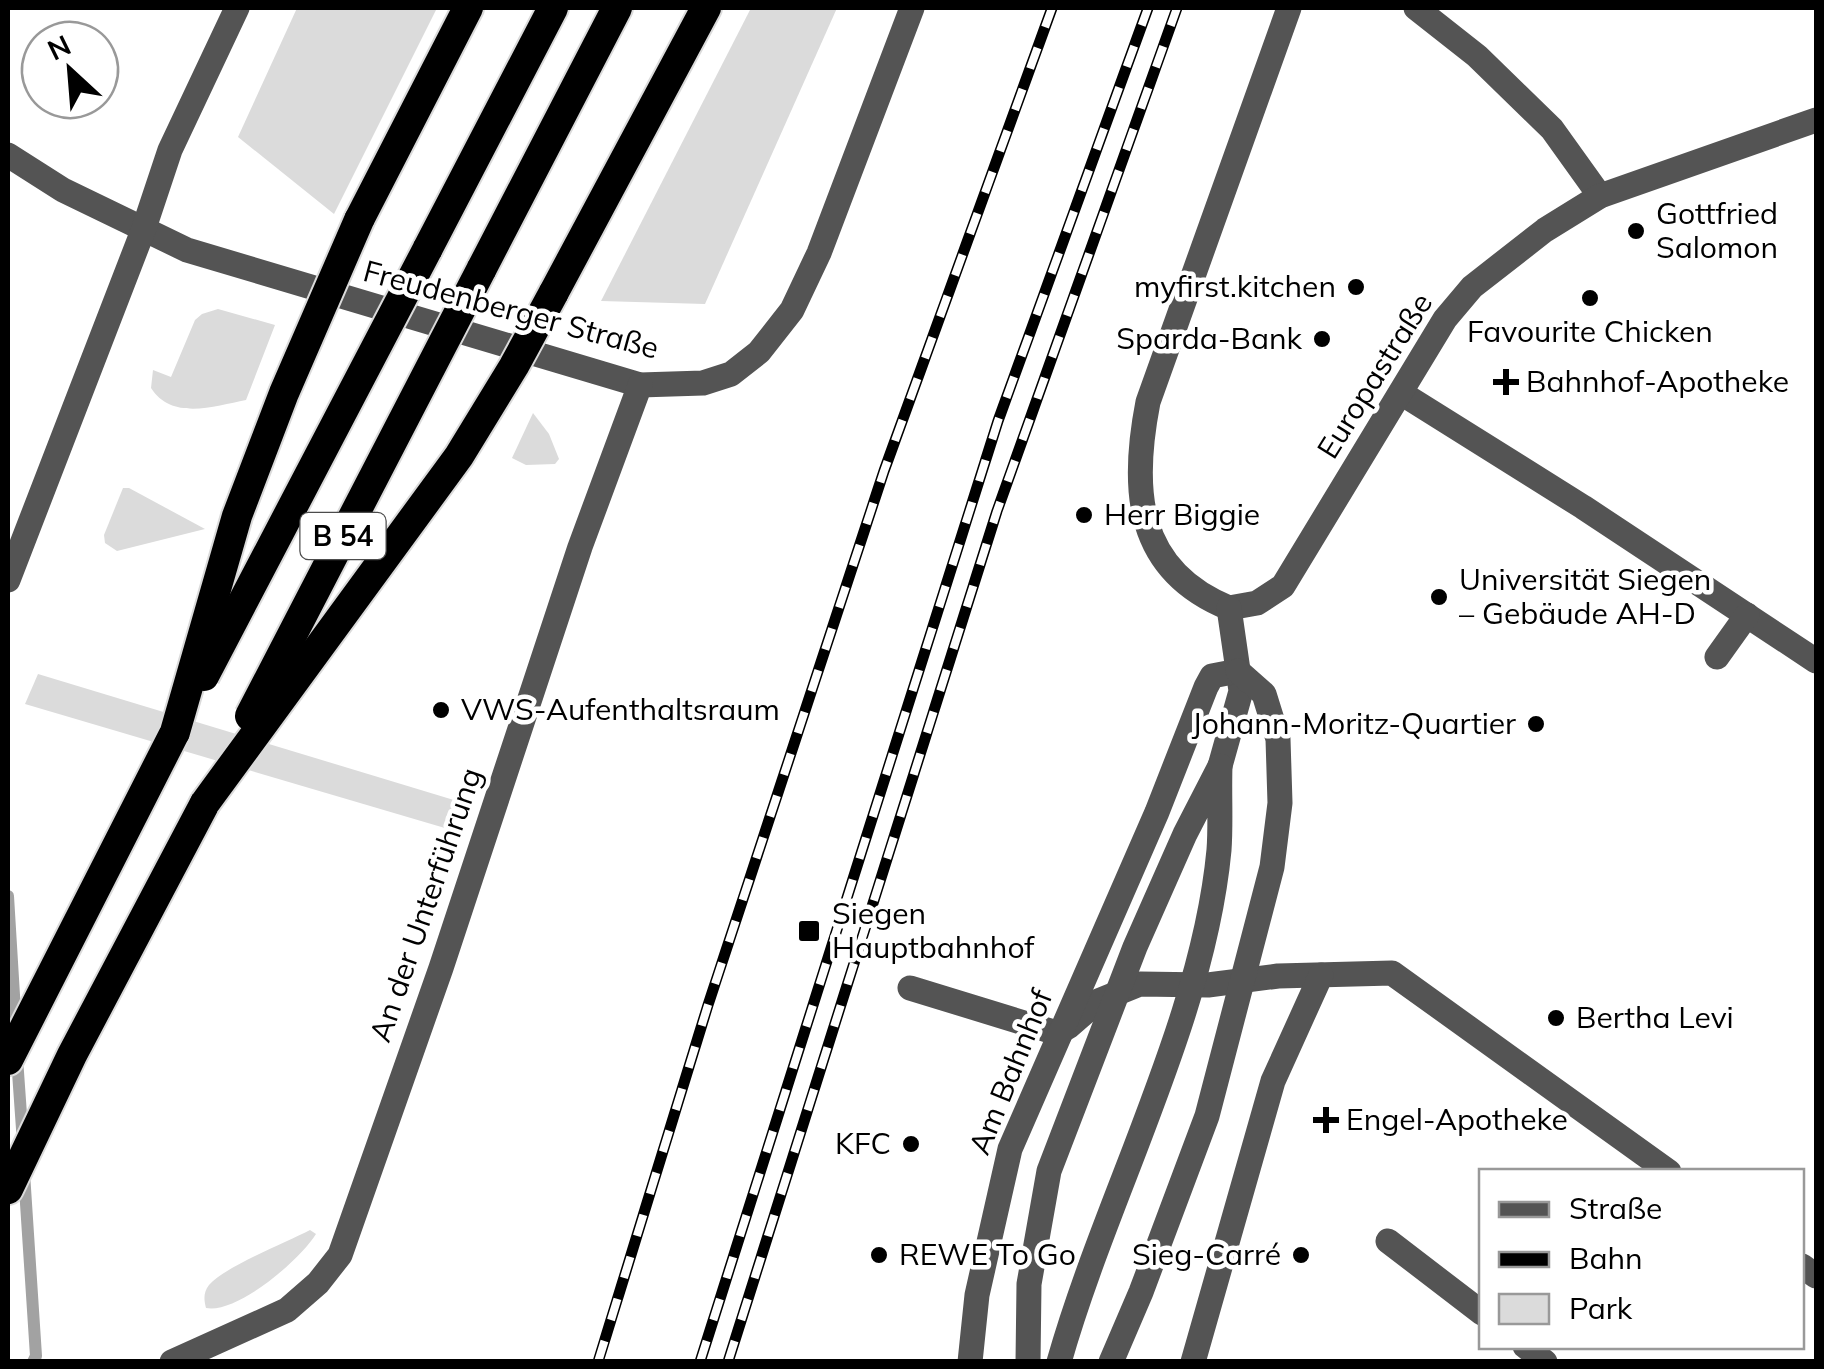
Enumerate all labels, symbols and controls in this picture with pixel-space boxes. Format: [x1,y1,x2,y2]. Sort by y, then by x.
north arrow [20,20,120,120]
text: N [42,27,76,67]
place label: Gottfried Salomon [1656,194,1778,266]
marker: Gottfried Salomon [1625,220,1647,242]
street label: Freudenberger Straße [359,251,663,367]
place label: myfirst.kitchen [1134,267,1336,305]
marker: myfirst.kitchen [1345,276,1367,298]
street label: Europastraße [1308,286,1440,465]
marker: Favourite Chicken [1579,287,1601,309]
place label: Favourite Chicken [1467,312,1713,350]
place label: Sparda-Bank [1116,319,1303,357]
marker: Sparda-Bank [1311,328,1333,350]
place label: Bahnhof-Apotheke [1526,362,1789,400]
marker: Bahnhof-Apotheke [1495,371,1517,393]
place label: Herr Biggie [1104,495,1260,533]
marker: Herr Biggie [1073,504,1095,526]
road number: B 54 [300,513,386,559]
place label: Universität Siegen – Gebäude AH-D [1459,560,1711,632]
marker: Universität Siegen – Gebäude AH-D [1428,586,1450,608]
place label: VWS-Aufenthaltsraum [461,690,780,728]
marker: VWS-Aufenthaltsraum [430,699,452,721]
place label: Johann-Moritz-Quartier [1192,704,1516,742]
marker: Johann-Moritz-Quartier [1525,713,1547,735]
street label: An der Unterführung [360,763,490,1047]
place label: Siegen Hauptbahnhof [832,894,1035,966]
marker: Siegen Hauptbahnhof [796,918,822,944]
street label: Am Bahnhof [960,983,1061,1160]
place label: Bertha Levi [1576,998,1734,1036]
marker: Bertha Levi [1545,1007,1567,1029]
place label: Engel-Apotheke [1346,1100,1568,1138]
marker: Engel-Apotheke [1315,1109,1337,1131]
place label: KFC [835,1124,891,1162]
marker: KFC [900,1133,922,1155]
legend [1479,1169,1804,1349]
text: Straße [1569,1189,1662,1227]
place label: REWE To Go [899,1235,1076,1273]
place label: Sieg-Carré [1132,1235,1281,1273]
text: Bahn [1569,1239,1643,1277]
marker: REWE To Go [868,1244,890,1266]
marker: Sieg-Carré [1290,1244,1312,1266]
text: Park [1569,1289,1633,1327]

